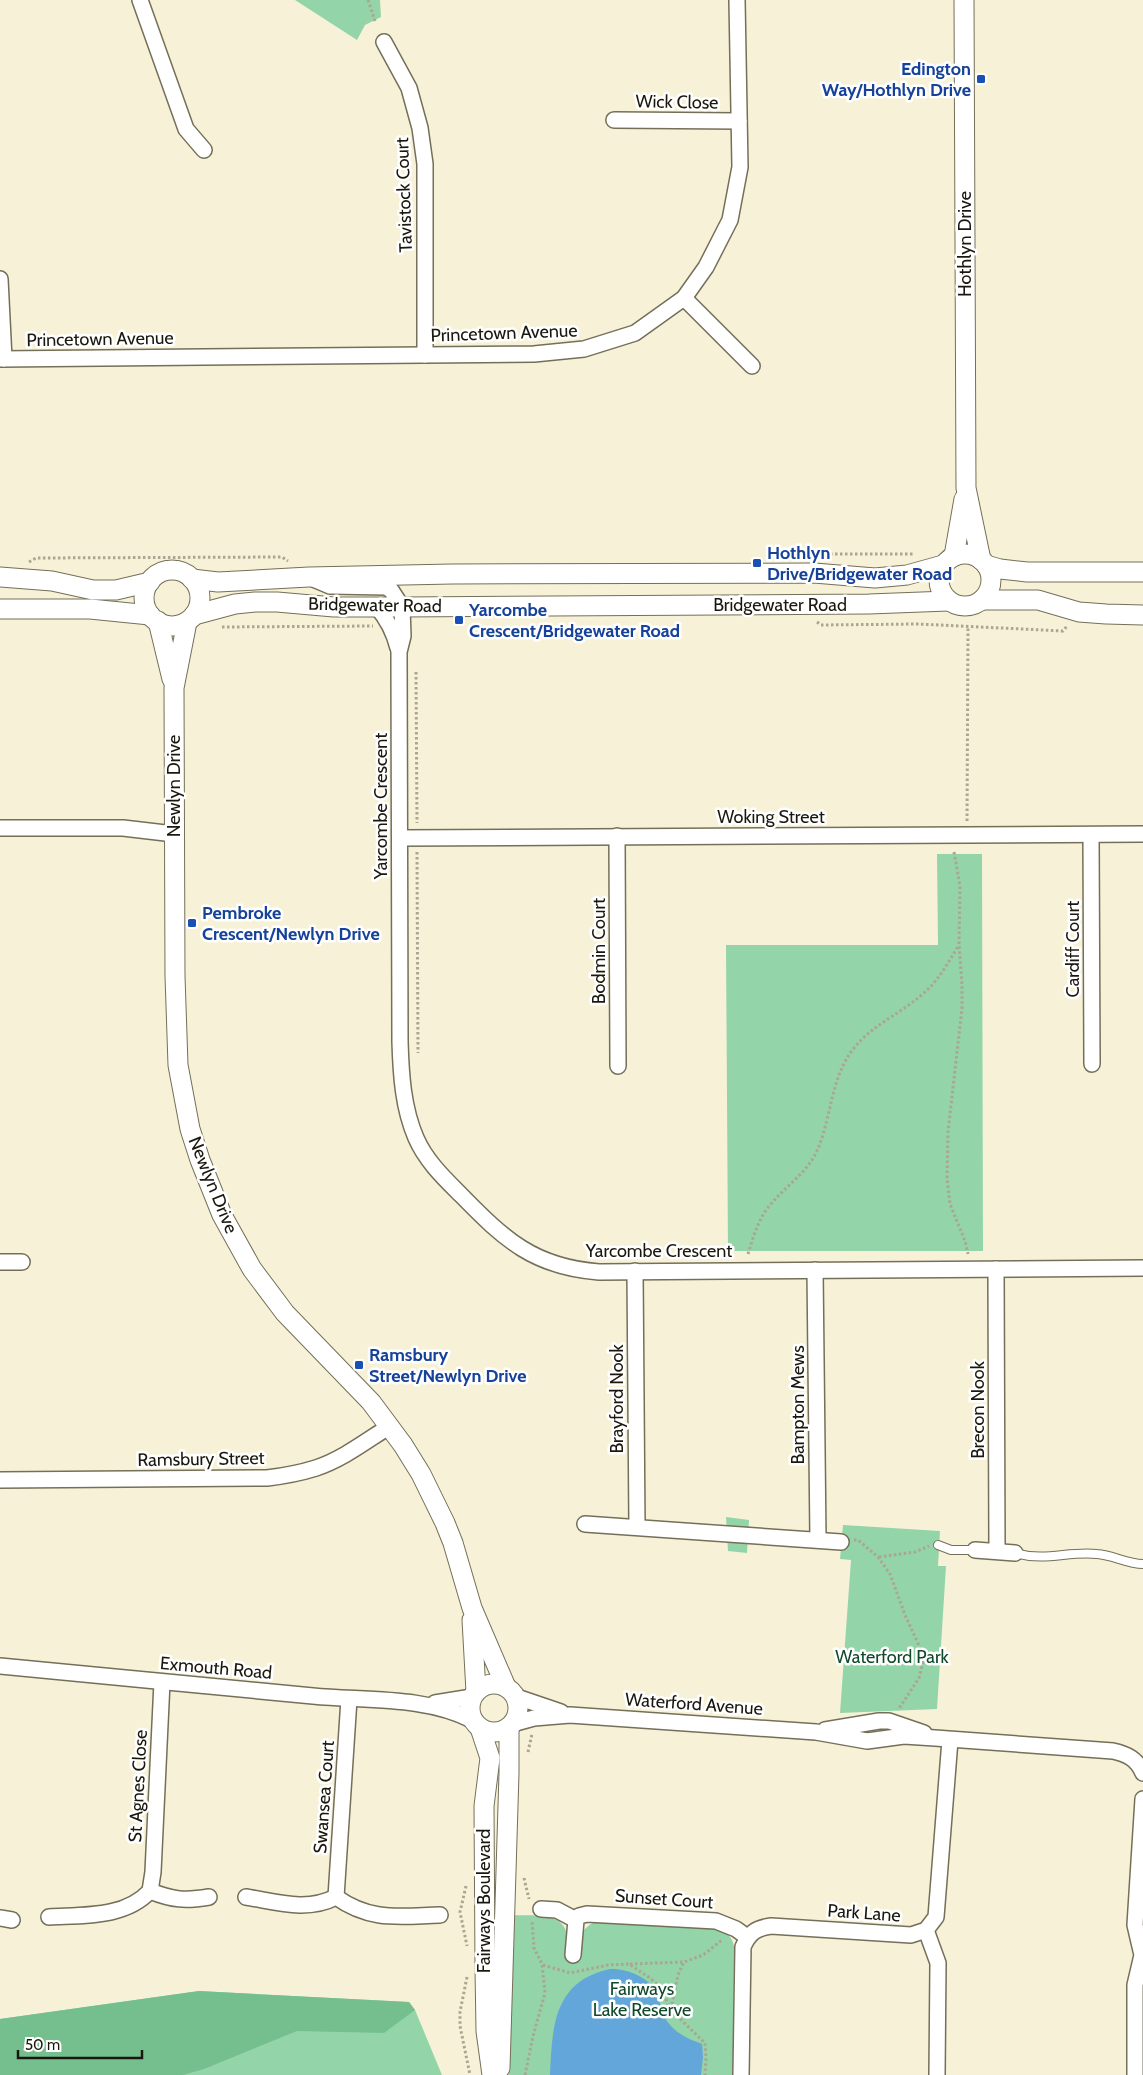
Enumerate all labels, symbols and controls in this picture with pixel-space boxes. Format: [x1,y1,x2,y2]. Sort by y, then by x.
place label: Edington Way/Hothlyn Drive [822,58,971,101]
marker: Edington Way/Hothlyn Drive [975,73,987,85]
street label: Wick Close [635,90,719,114]
street label: Tavistock Court [391,137,417,253]
street label: Hothlyn Drive [954,191,976,297]
street label: Princetown Avenue [430,319,578,347]
street label: Princetown Avenue [26,327,174,351]
place label: Hothlyn Drive/Bridgewater Road [767,542,952,585]
marker: Hothlyn Drive/Bridgewater Road [751,557,763,569]
street label: Bridgewater Road [308,593,442,617]
street label: Bridgewater Road [713,594,847,616]
place label: Yarcombe Crescent/Bridgewater Road [468,599,680,642]
marker: Yarcombe Crescent/Bridgewater Road [453,614,465,626]
street label: Yarcombe Crescent [370,733,392,880]
street label: Newlyn Drive [163,735,185,837]
street label: Woking Street [717,806,825,828]
street label: Bodmin Court [588,898,610,1004]
street label: Cardiff Court [1062,901,1084,997]
place label: Pembroke Crescent/Newlyn Drive [202,902,380,945]
marker: Pembroke Crescent/Newlyn Drive [186,917,198,929]
street label: Newlyn Drive [184,1133,242,1237]
street label: Yarcombe Crescent [585,1240,732,1262]
place label: Ramsbury Street/Newlyn Drive [369,1344,527,1387]
street label: Brayford Nook [606,1344,628,1454]
street label: Bampton Mews [787,1345,809,1465]
marker: Ramsbury Street/Newlyn Drive [353,1359,365,1371]
street label: Brecon Nook [967,1360,989,1459]
street label: Ramsbury Street [137,1447,265,1471]
park label: Waterford Park [835,1646,950,1668]
street label: Exmouth Road [159,1652,273,1684]
street label: Waterford Avenue [624,1688,764,1720]
street label: St Agnes Close [124,1729,152,1843]
street label: Swansea Court [309,1740,339,1854]
street label: Fairways Boulevard [473,1829,495,1973]
street label: Sunset Court [614,1885,714,1913]
street label: Park Lane [827,1899,901,1927]
park label: Fairways Lake Reserve [593,1978,691,2021]
scale bar [18,2028,141,2060]
text: 50 m [25,2036,60,2054]

